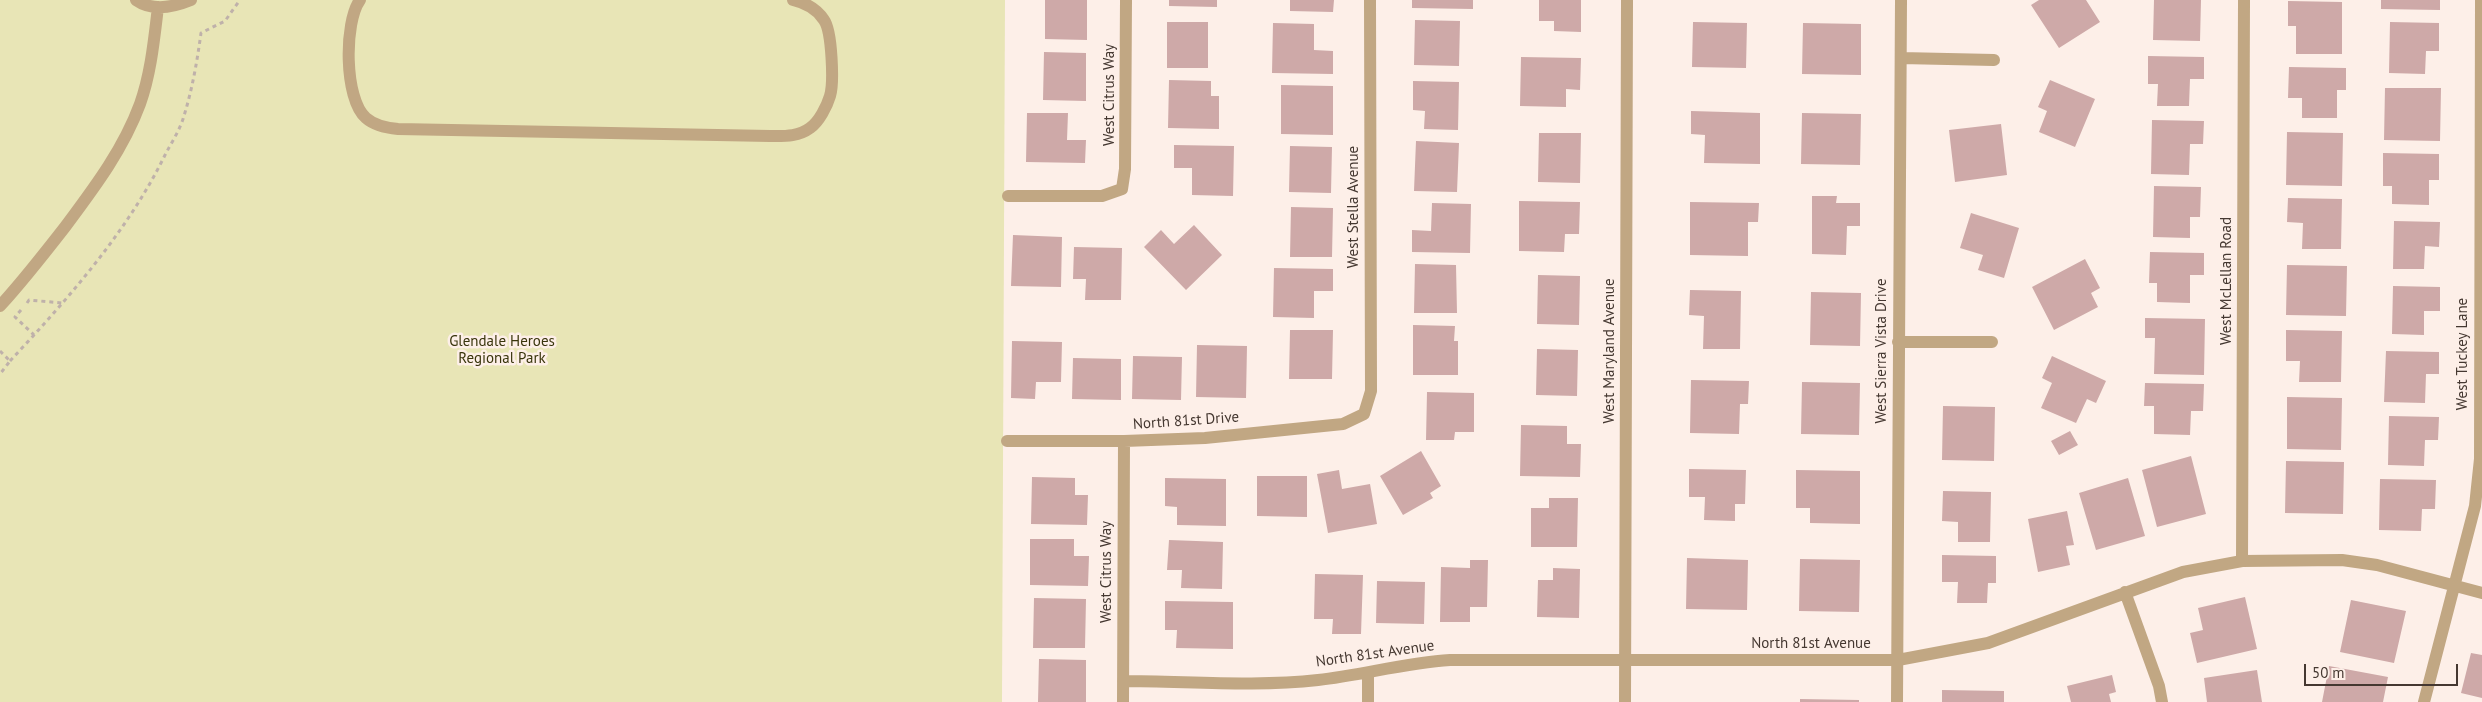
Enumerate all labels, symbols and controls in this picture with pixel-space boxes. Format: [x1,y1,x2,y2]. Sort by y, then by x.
street label: West Citrus Way [1101,44,1119,146]
street label: West Stella Avenue [1345,146,1363,268]
street label: West McLellan Road [2218,217,2236,345]
street label: West Maryland Avenue [1601,278,1619,424]
street label: West Sierra Vista Drive [1873,278,1891,424]
street label: West Tuckey Lane [2454,298,2472,410]
park label: Glendale Heroes Regional Park [449,333,555,368]
street label: North 81st Drive [1132,408,1240,434]
street label: West Citrus Way [1098,521,1116,623]
street label: North 81st Avenue [1751,635,1871,653]
street label: North 81st Avenue [1315,637,1435,671]
scale bar [2307,654,2461,686]
text: 50 m [2312,663,2345,682]

